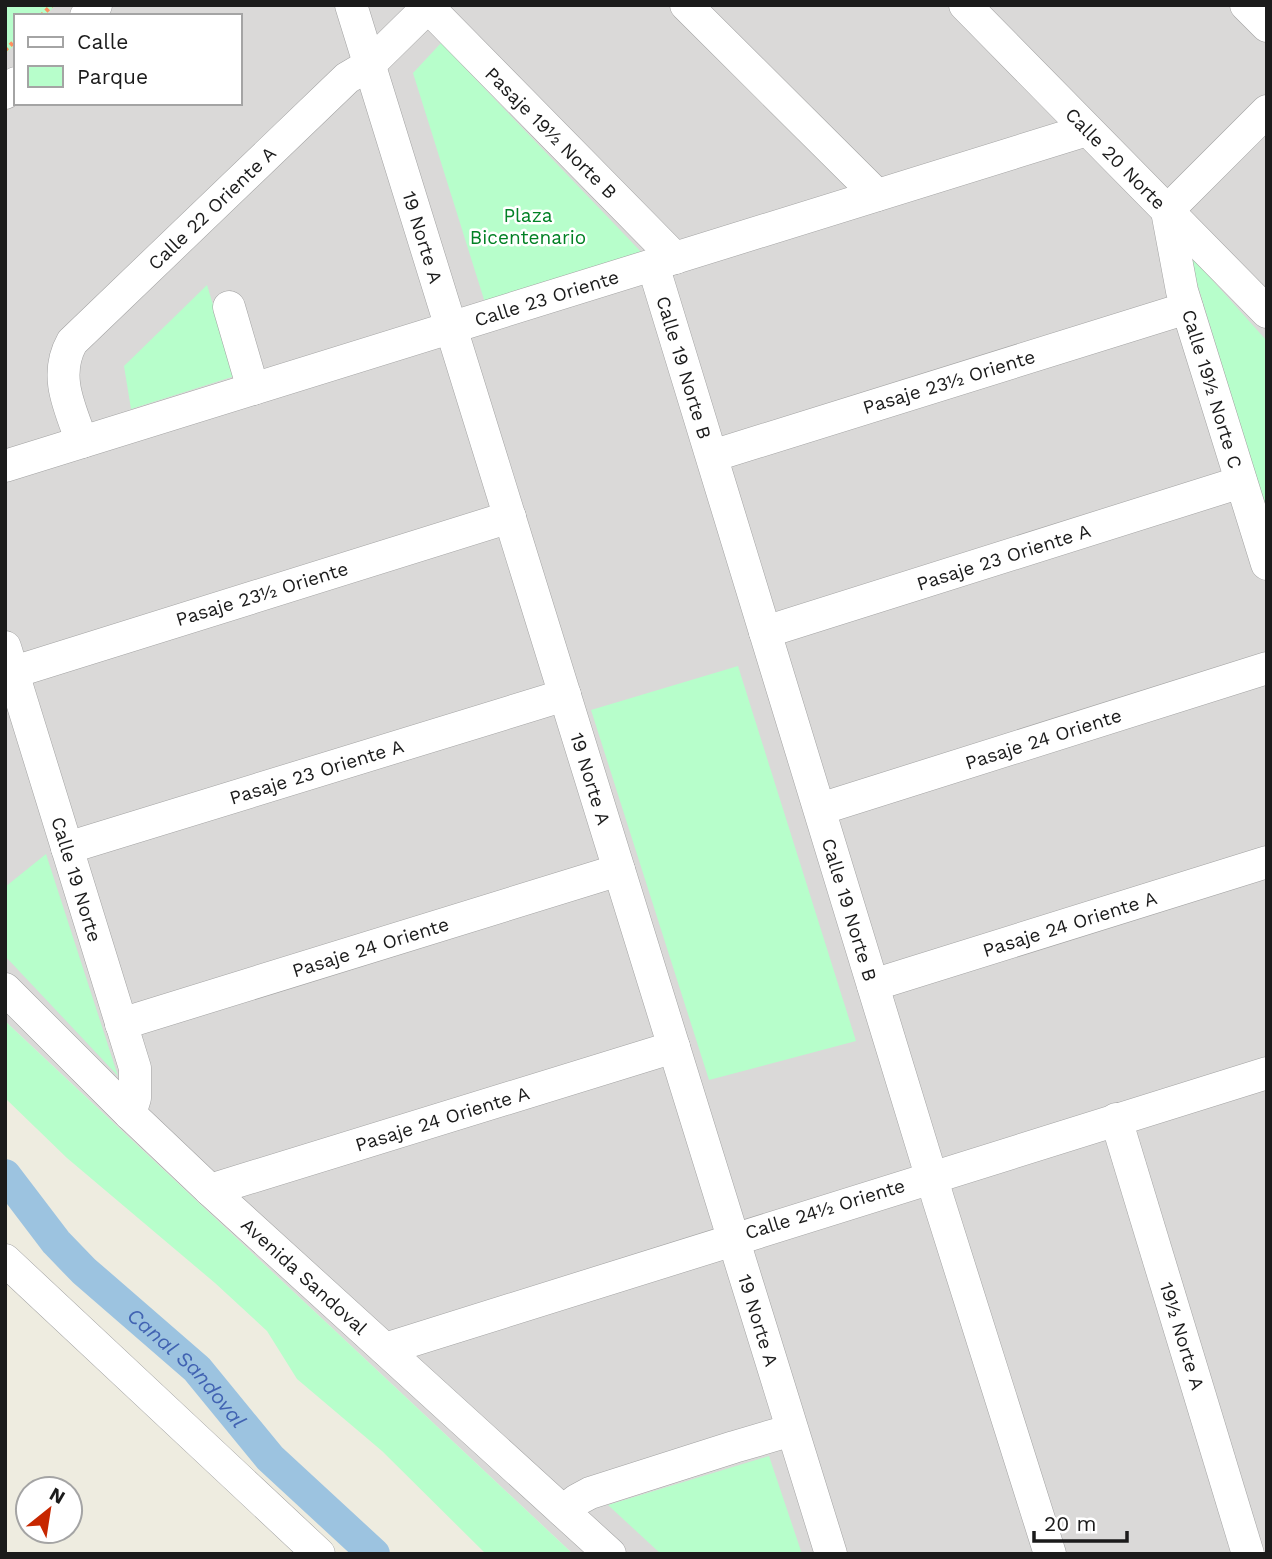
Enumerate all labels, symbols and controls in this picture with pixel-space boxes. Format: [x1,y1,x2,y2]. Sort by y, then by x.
legend [14,14,242,105]
text: Calle [77,29,128,54]
street label: Pasaje 19½ Norte B [480,62,622,204]
text: Parque [77,64,148,89]
street label: Calle 20 Norte [1061,103,1171,214]
street label: Calle 22 Oriente A [143,141,281,274]
street label: 19 Norte A [398,188,448,286]
park label: Plaza Bicentenario [470,204,586,249]
street label: Calle 23 Oriente [471,265,622,331]
street label: Calle 19 Norte B [652,293,717,442]
street label: Calle 19½ Norte C [1177,307,1247,471]
street label: Pasaje 23½ Oriente [860,345,1038,419]
street label: Pasaje 23 Oriente A [914,519,1094,595]
street label: Pasaje 23½ Oriente [173,557,351,631]
street label: Pasaje 24 Oriente [962,703,1124,774]
street label: 19 Norte A [566,730,616,828]
street label: Pasaje 23 Oriente A [227,734,407,809]
street label: Calle 19 Norte [47,814,107,944]
street label: Calle 19 Norte B [817,835,882,984]
street label: Pasaje 24 Oriente A [980,886,1160,962]
street label: Pasaje 24 Oriente [289,912,451,982]
street label: Pasaje 24 Oriente A [352,1081,533,1156]
street label: Calle 24½ Oriente [742,1174,908,1244]
street label: Avenida Sandoval [237,1213,373,1339]
street label: 19 Norte A [733,1271,784,1370]
street label: 19½ Norte A [1155,1279,1209,1393]
water label: Canal Sandoval [123,1302,252,1432]
north arrow [14,1475,84,1545]
text: N [45,1482,69,1509]
scale bar [1034,1500,1127,1544]
text: 20 m [1044,1511,1096,1536]

